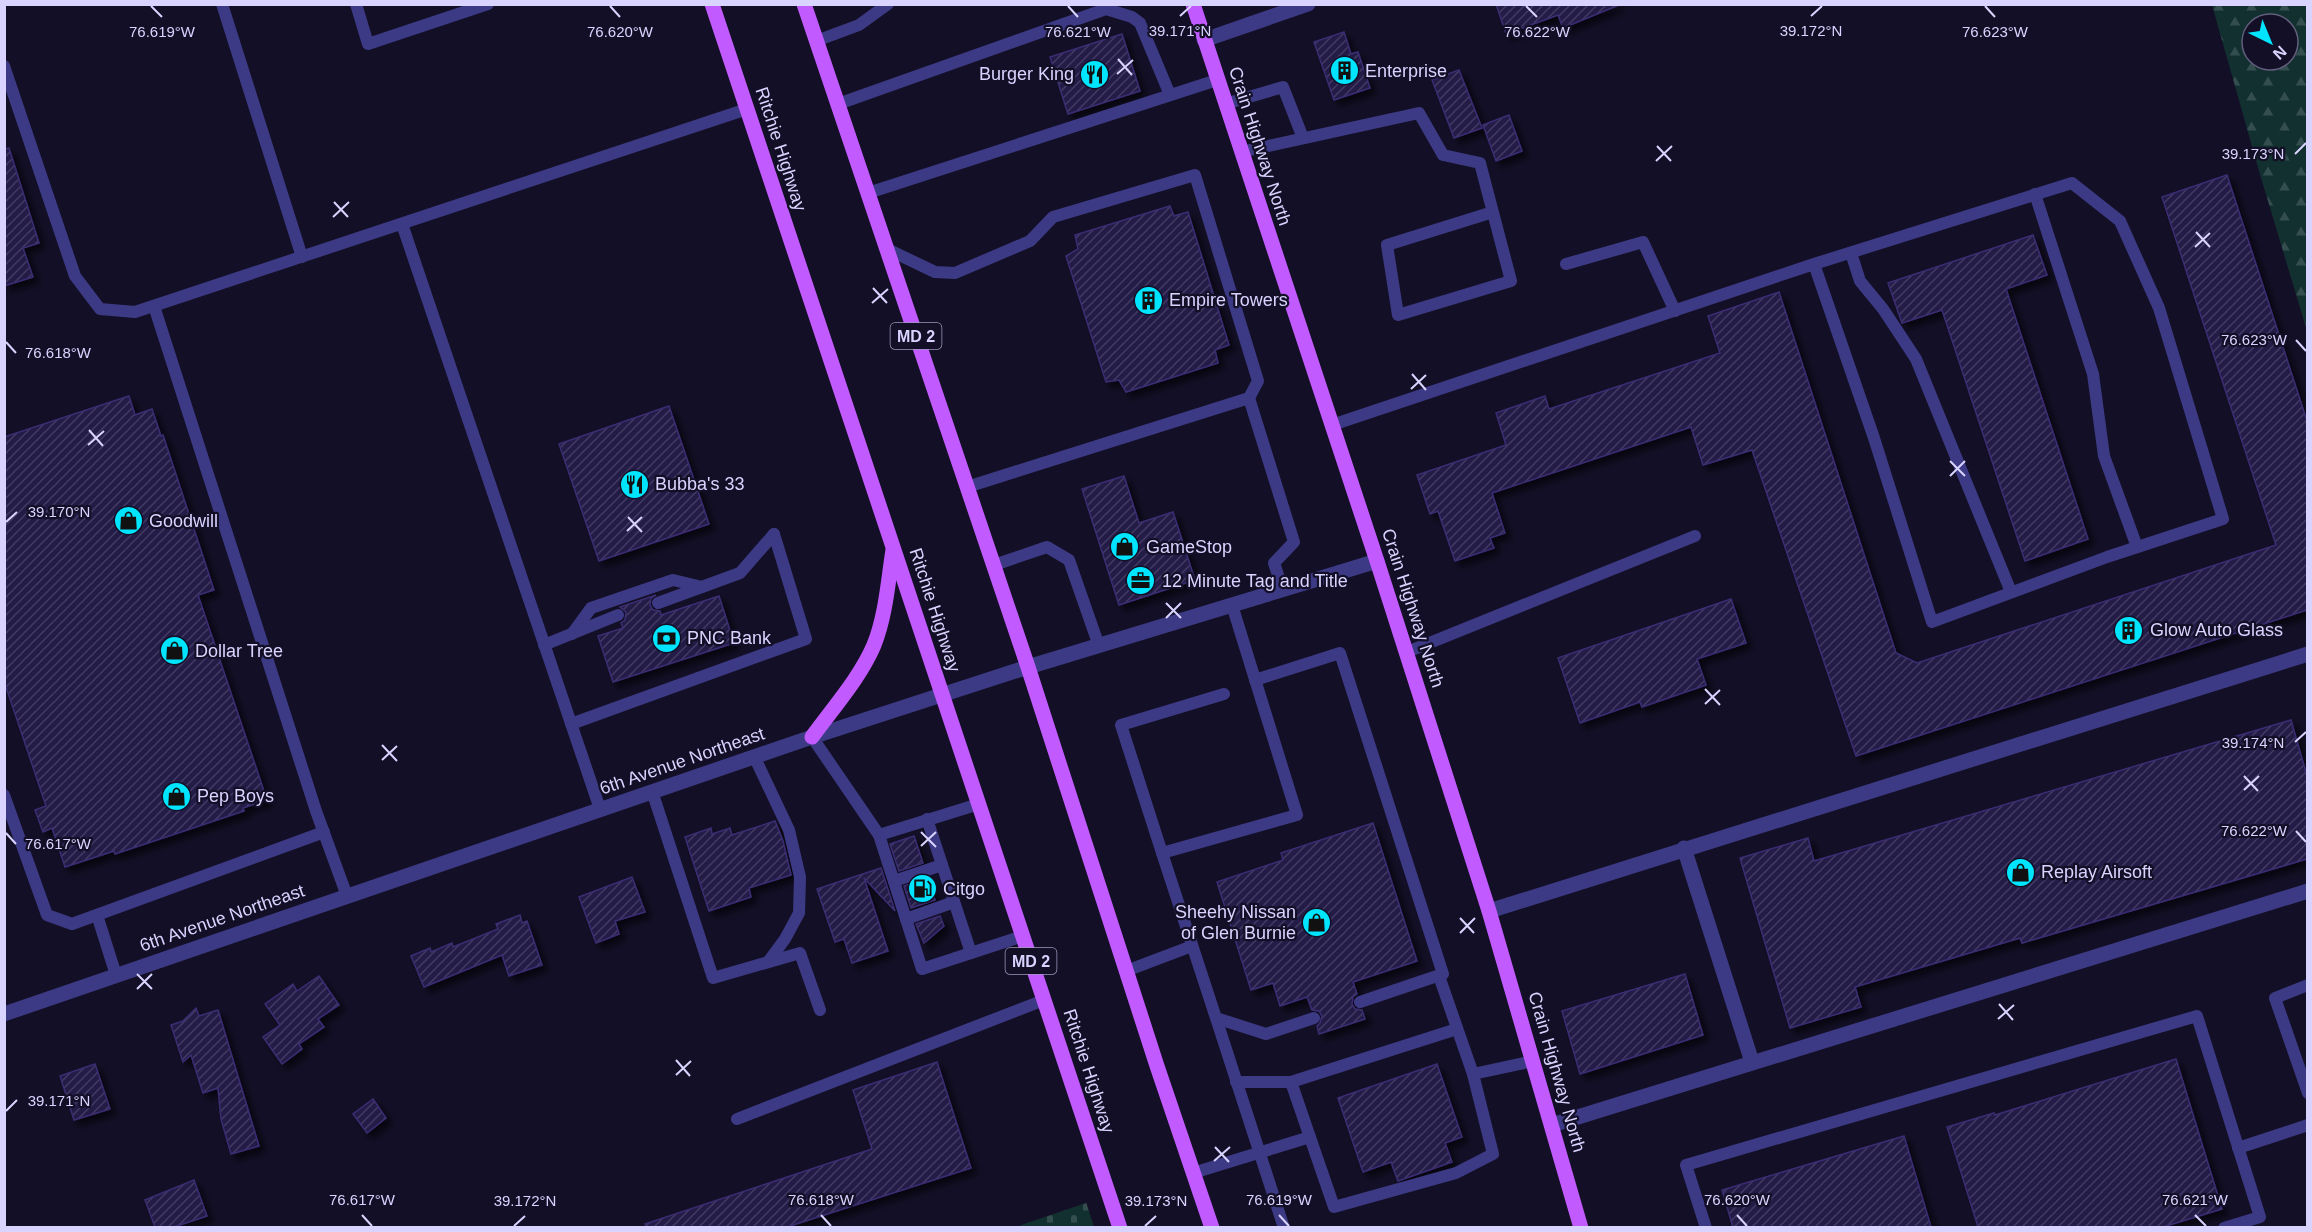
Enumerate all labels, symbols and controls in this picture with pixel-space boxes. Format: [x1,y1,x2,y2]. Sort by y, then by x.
north arrow [2240,12,2300,72]
text: 39.171°N [1149,22,1211,39]
text: 39.172°N [1780,22,1842,39]
text: 76.619°W [129,23,196,40]
text: 76.620°W [587,23,654,40]
text: 76.621°W [1045,23,1112,40]
text: 76.622°W [1504,23,1571,40]
text: 76.623°W [1962,23,2029,40]
text: N [2270,42,2290,63]
building icon: Enterprise [1328,55,1360,87]
restaurant icon: Burger King [1079,58,1111,90]
place label: Enterprise [1365,61,1447,81]
place label: Burger King [979,64,1074,84]
street label: Crain Highway North [1225,64,1295,228]
street label: Ritchie Highway [752,85,810,213]
text: 39.173°N [2222,145,2284,162]
building icon: Empire Towers [1132,284,1164,316]
place label: Empire Towers [1169,290,1288,310]
road number: MD 2 [890,323,942,349]
text: 76.623°W [2221,331,2288,348]
text: 76.618°W [25,344,92,361]
restaurant icon: Bubba's 33 [618,468,650,500]
place label: Bubba's 33 [655,474,745,494]
text: 39.170°N [28,503,90,520]
shop icon: Goodwill [112,505,144,537]
place label: Goodwill [149,511,218,531]
street label: Crain Highway North [1378,526,1448,690]
shop icon: GameStop [1109,531,1141,563]
place label: GameStop [1146,537,1232,557]
street label: Ritchie Highway [906,546,964,674]
office icon: 12 Minute Tag and Title [1125,565,1157,597]
place label: 12 Minute Tag and Title [1162,571,1348,591]
building icon: Glow Auto Glass [2113,614,2145,646]
place label: Glow Auto Glass [2150,620,2283,640]
bank icon: PNC Bank [650,622,682,654]
place label: PNC Bank [687,628,772,648]
shop icon: Dollar Tree [158,635,190,667]
place label: Dollar Tree [195,641,283,661]
street label: 6th Avenue Northeast [597,723,767,799]
text: 39.174°N [2222,734,2284,751]
shop icon: Pep Boys [160,780,192,812]
place label: Pep Boys [197,786,274,806]
text: 76.622°W [2221,822,2288,839]
text: 76.617°W [25,835,92,852]
shop icon: Replay Airsoft [2004,856,2036,888]
place label: Replay Airsoft [2041,862,2152,882]
fuel station icon: Citgo [906,873,938,905]
place label: Citgo [943,879,985,899]
street label: 6th Avenue Northeast [137,880,307,956]
place label: Sheehy Nissan of Glen Burnie [1175,902,1296,943]
shop icon: Sheehy Nissan of Glen Burnie [1301,906,1333,938]
road number: MD 2 [1006,948,1056,974]
street label: Crain Highway North [1525,989,1589,1155]
street label: Ritchie Highway [1060,1007,1118,1135]
text: 39.171°N [28,1092,90,1109]
text: 76.617°W [329,1191,396,1208]
text: 76.618°W [788,1191,855,1208]
text: 76.619°W [1246,1191,1313,1208]
text: 76.620°W [1704,1191,1771,1208]
text: 76.621°W [2162,1191,2229,1208]
text: 39.172°N [494,1192,556,1209]
text: 39.173°N [1125,1192,1187,1209]

